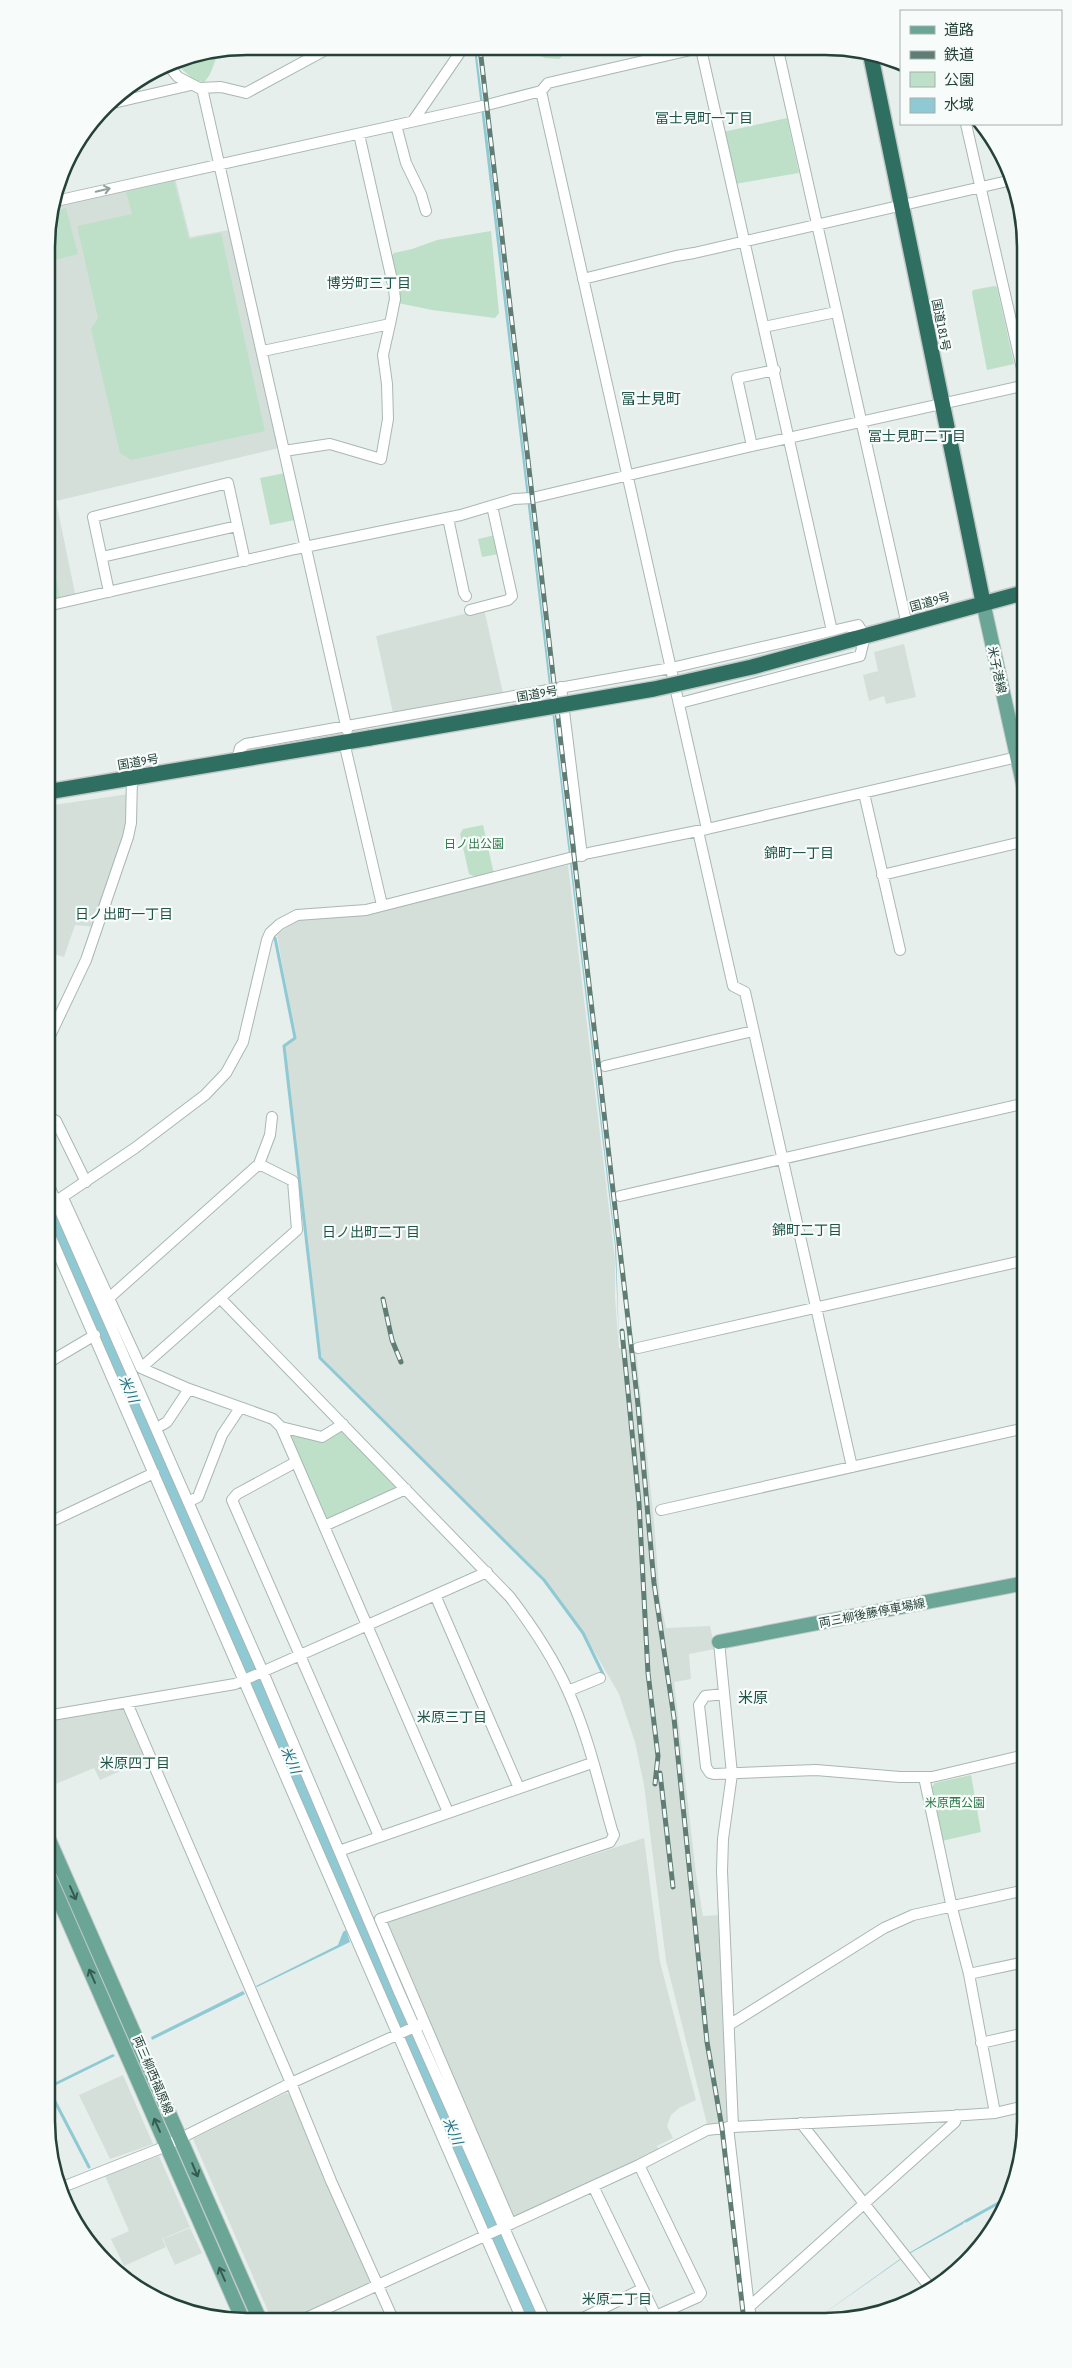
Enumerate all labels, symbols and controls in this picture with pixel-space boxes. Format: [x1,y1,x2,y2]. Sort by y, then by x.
legend [900,10,1062,125]
text: 道路 [944,21,974,38]
text: 鉄道 [944,46,974,63]
text: 公園 [944,71,974,88]
text: 水域 [944,96,974,113]
district label: 冨士見町一丁目 [655,110,753,126]
one-way arrow [95,185,111,194]
district label: 博労町三丁目 [327,275,411,291]
street label: 国道181号 [929,298,953,352]
district label: 冨士見町 [621,390,681,407]
district label: 冨士見町二丁目 [868,428,966,444]
street label: 国道9号 [908,590,952,614]
street label: 米子港線 [985,645,1009,695]
street label: 国道9号 [515,683,559,705]
street label: 国道9号 [116,751,160,773]
park label: 日ノ出公園 [444,837,504,851]
district label: 錦町一丁目 [764,845,834,861]
district label: 日ノ出町一丁目 [75,906,173,922]
district label: 錦町二丁目 [772,1222,842,1238]
district label: 日ノ出町二丁目 [322,1224,420,1240]
water label: 米川 [116,1373,143,1407]
street label: 両三柳後藤停車場線 [818,1596,926,1630]
district label: 米原 [738,1689,768,1706]
district label: 米原三丁目 [417,1709,487,1725]
water label: 米川 [278,1744,305,1778]
district label: 米原四丁目 [100,1755,170,1771]
park label: 米原西公園 [925,1796,985,1810]
one-way arrow [69,1885,79,1900]
one-way arrow [87,1969,97,1984]
street label: 両三柳西福原線 [130,2034,176,2116]
water label: 米川 [440,2115,467,2149]
one-way arrow [152,2118,161,2133]
one-way arrow [190,2162,200,2177]
one-way arrow [217,2267,227,2282]
district label: 米原二丁目 [582,2291,652,2307]

